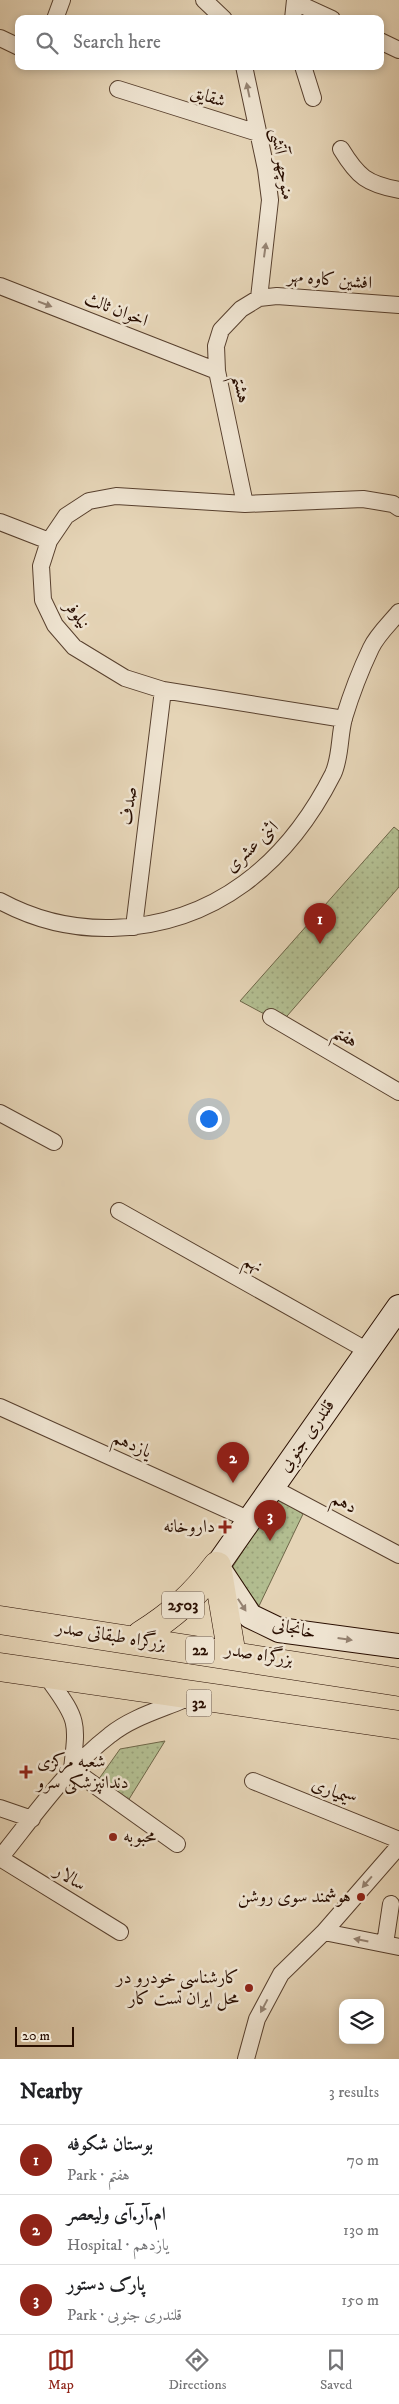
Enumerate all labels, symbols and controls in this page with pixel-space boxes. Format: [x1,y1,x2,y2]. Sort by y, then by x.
search box [15,15,384,70]
icon: search [33,29,61,57]
text: Search here [73,31,161,54]
street label: شقایق [188,81,228,113]
one-way arrow [244,81,252,97]
street label: منوچهر آتشی [264,126,299,202]
one-way arrow [261,241,269,257]
street label: افشین کاوه مهر [285,265,373,295]
street label: اخوان ثالث [81,288,151,332]
one-way arrow [38,301,53,308]
street label: هشتم [221,373,255,406]
street label: نیلوفر [58,595,95,634]
street label: صدف [116,785,142,827]
street label: اثنی عشری [221,817,283,877]
pin: 1 [304,903,336,944]
street label: هفتم [326,1021,361,1058]
your location [196,1106,222,1132]
street label: نهم [237,1250,267,1283]
street label: قلندری جنوبی [274,1395,341,1477]
street label: یازدهم [107,1427,156,1468]
pin: 2 [217,1442,249,1483]
street label: دهم [325,1487,360,1523]
pin: 3 [254,1500,286,1541]
place label: داروخانه [163,1516,215,1538]
marker: داروخانه [219,1521,231,1533]
road number: 2503 [162,1592,204,1618]
one-way arrow [238,1598,247,1611]
street label: بزرگراه طبقاتی صدر [53,1614,168,1656]
street label: خانجانی [270,1614,318,1644]
one-way arrow [337,1635,353,1643]
road number: 22 [186,1636,214,1664]
street label: بزرگراه صدر [222,1637,295,1671]
road number: 32 [186,1690,212,1716]
place label: شعبه مرکزی دندانپزشکی سرو [35,1751,129,1795]
marker: شعبه مرکزی دندانپزشکی سرو [19,1765,33,1779]
street label: سیمیاری [308,1773,360,1811]
place label: محبوبه [123,1826,156,1848]
marker: محبوبه [107,1831,119,1843]
street label: سالار [48,1859,90,1896]
one-way arrow [361,1876,373,1888]
place label: هوشمند سوی روشن [238,1886,351,1908]
marker: هوشمند سوی روشن [355,1891,367,1903]
one-way arrow [353,1935,369,1943]
place label: کارشناسی خودرو در محل ایران تست کار [114,1967,239,2011]
marker: کارشناسی خودرو در محل ایران تست کار [243,1982,255,1994]
one-way arrow [260,1999,268,2014]
map controls [339,1999,384,2044]
button: layers [339,1999,384,2044]
scale bar [15,2024,74,2047]
text: 20 m [22,2027,50,2045]
text: Nearby [20,2079,82,2105]
text: 3 results [329,2082,379,2102]
text: بوستان شکوفه [67,2133,153,2156]
text: 1 [33,2150,39,2170]
text: 70 m [347,2150,379,2170]
text: Park · هفتم [67,2165,130,2185]
text: ام.آر.آی ولیعصر [67,2203,166,2226]
text: 2 [32,2220,40,2240]
text: 130 m [343,2220,379,2240]
text: Hospital · یازدهم [67,2235,169,2255]
text: پارک دستور [67,2273,145,2296]
text: 3 [33,2290,39,2310]
text: 150 m [341,2290,379,2310]
text: Park · قلندری جنوبی [67,2305,182,2325]
tab: Map [47,2346,75,2394]
tab: Directions [168,2346,226,2394]
tab: Saved [320,2346,352,2394]

